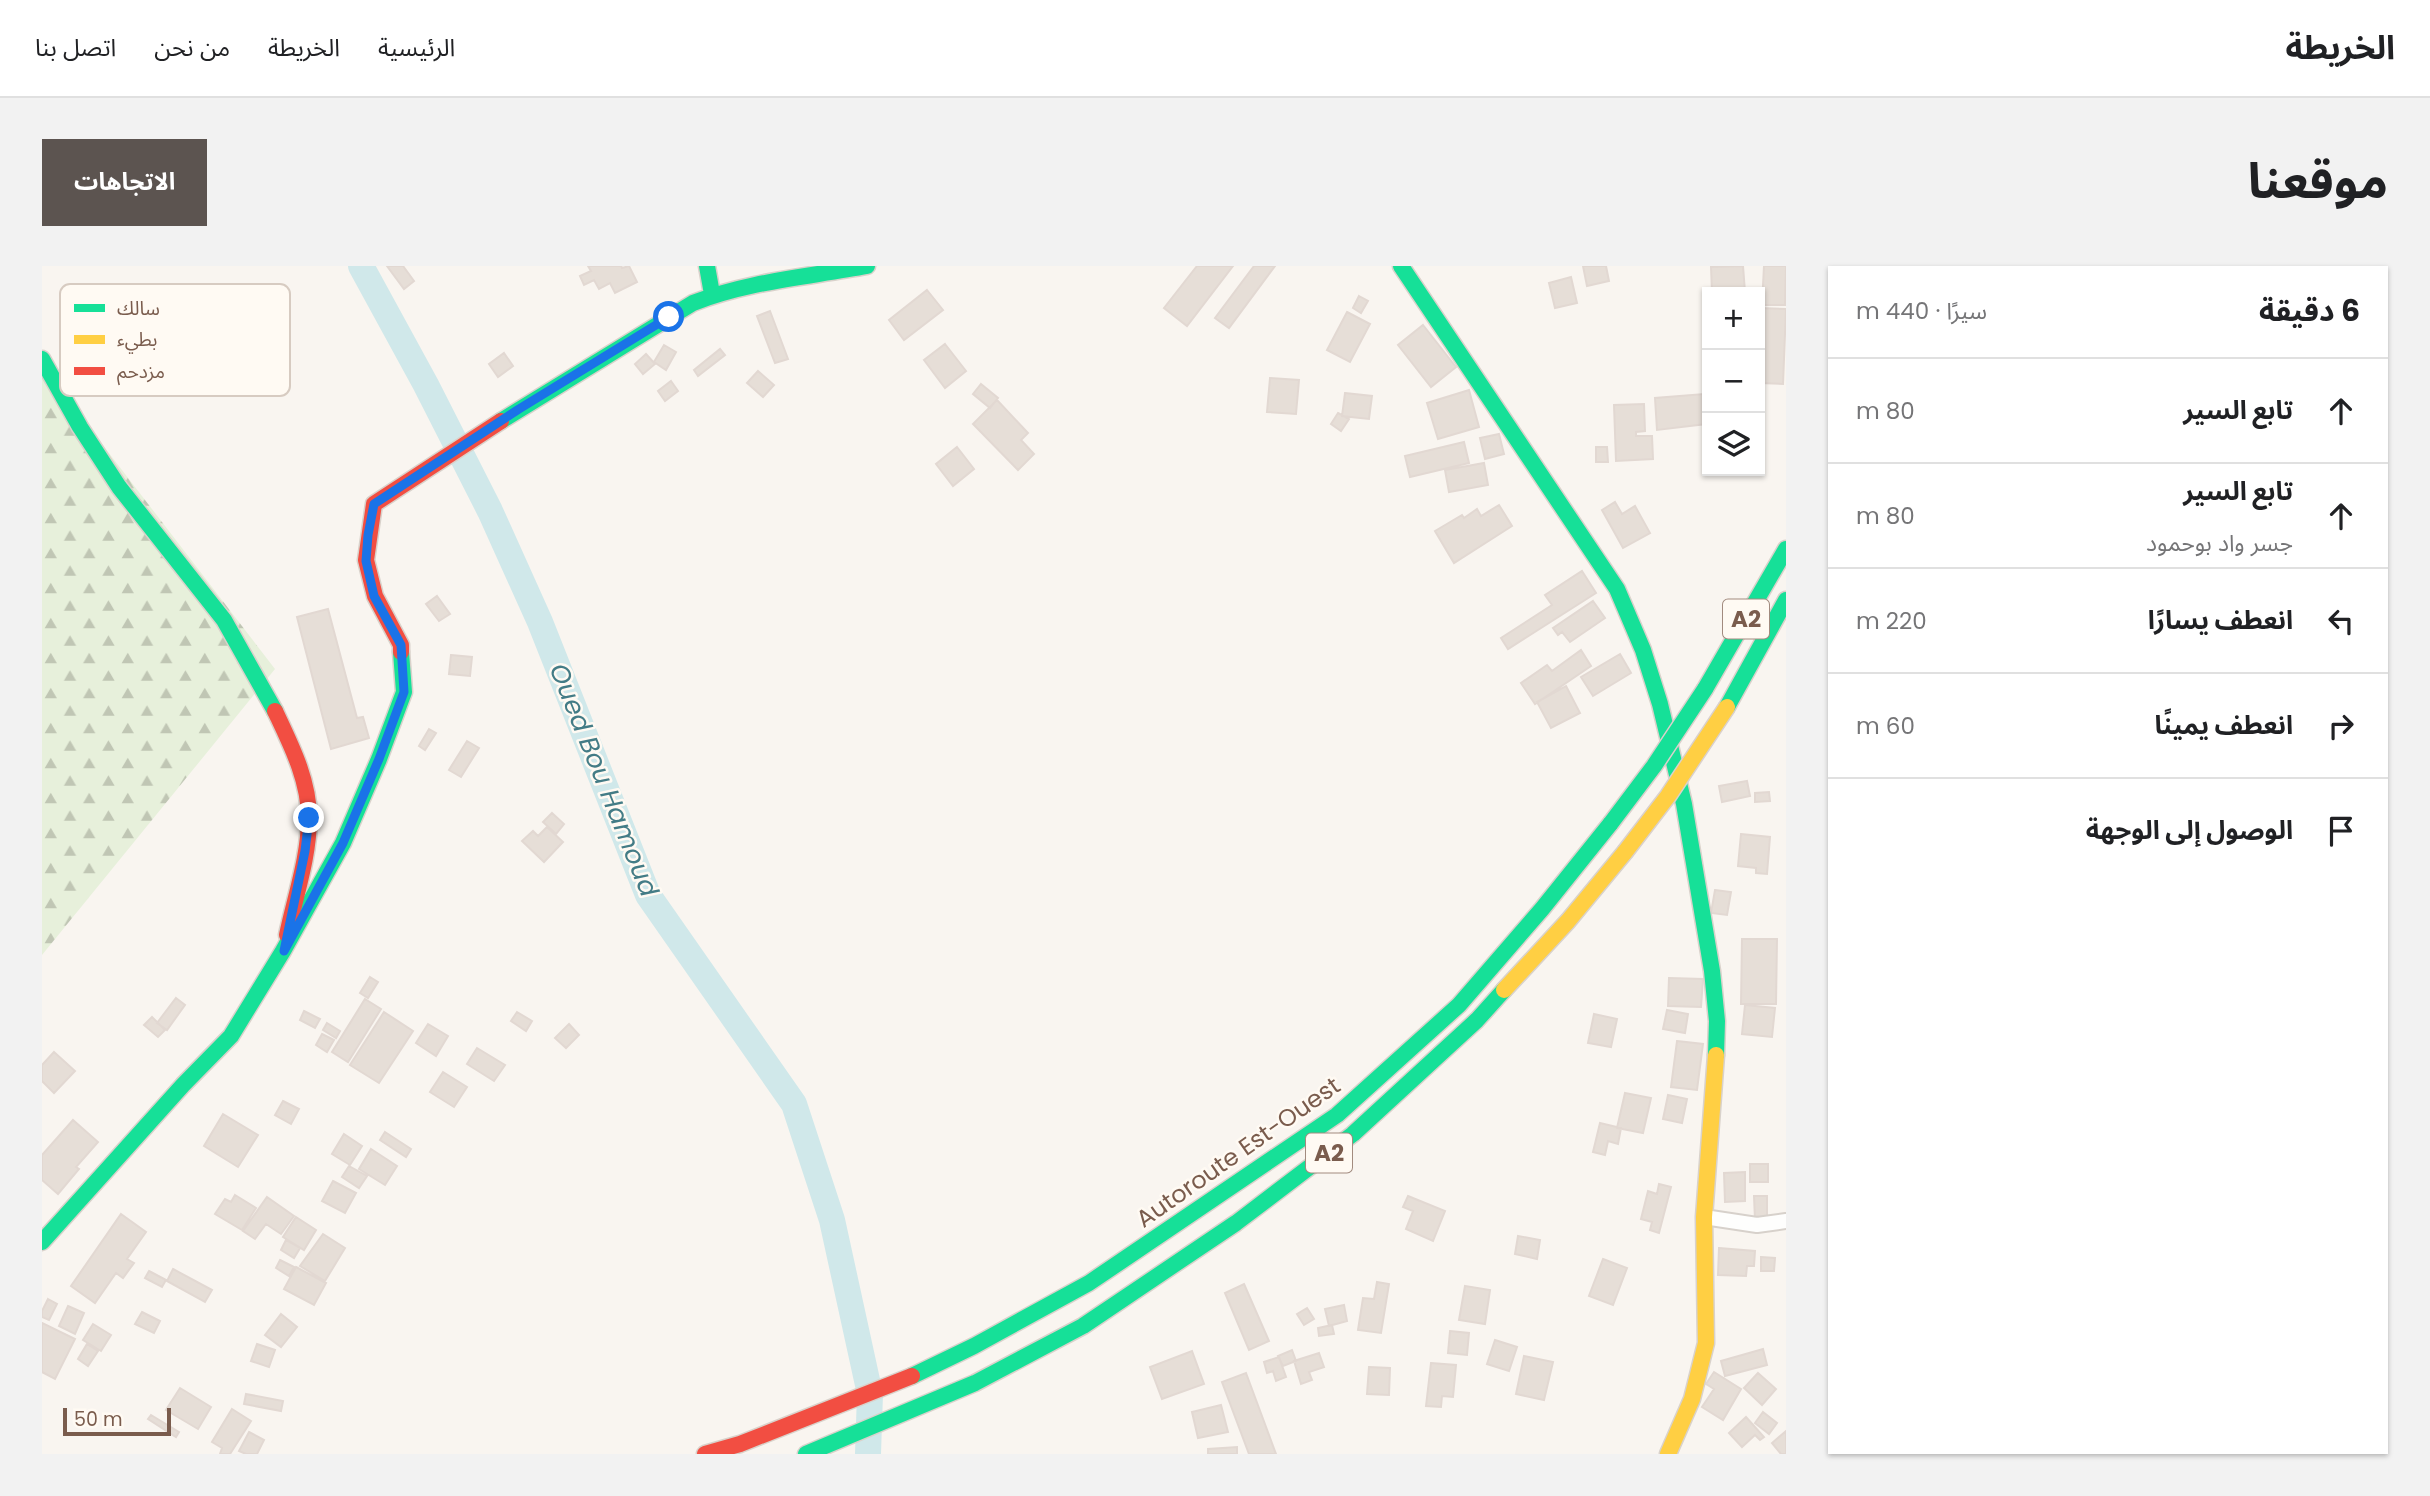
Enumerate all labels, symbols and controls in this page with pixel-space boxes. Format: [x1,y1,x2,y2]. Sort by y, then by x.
text: الخريطة [2285,24,2395,71]
text: اتصل بنا [35,31,116,64]
text: من نحن [154,31,230,64]
text: الخريطة [268,31,340,64]
text: الرئيسية [378,31,455,64]
button: الاتجاهات [42,139,207,226]
text: موقعنا [2248,147,2388,215]
legend [60,284,290,396]
map controls [1702,287,1765,476]
button: + [1702,287,1765,350]
text: 6 دقيقة [2259,289,2360,332]
text: سالك [117,295,160,322]
text: سيرًا · 440 m [1856,295,1987,327]
route start [653,301,684,332]
text: بطيء [117,326,157,354]
button: − [1702,350,1765,413]
text: مزدحم [117,358,165,386]
text: تابع السير [2183,392,2293,428]
icon: ahead [2322,392,2360,430]
text: 80 m [1856,395,1915,427]
button: layers [1702,413,1765,476]
text: تابع السير [2183,473,2293,509]
icon: ahead [2322,497,2360,535]
text: 80 m [1856,500,1915,532]
text: جسر واد بوحمود [2146,527,2293,559]
road number: A2 [1723,600,1769,638]
text: انعطف يسارًا [2148,602,2293,638]
icon: left [2322,602,2360,640]
text: 220 m [1856,605,1927,637]
water label: Oued Bou Hamoud [541,658,667,902]
text: انعطف يمينًا [2155,707,2293,743]
icon: right [2322,707,2360,745]
text: 60 m [1856,710,1915,742]
route end [293,802,324,833]
text: الوصول إلى الوجهة [2086,812,2293,848]
icon: arrive [2322,812,2360,850]
street label: Autoroute Est-Ouest [1129,1069,1347,1235]
road number: A2 [1306,1133,1352,1172]
scale bar [63,1405,172,1437]
text: 50 m [74,1406,123,1433]

